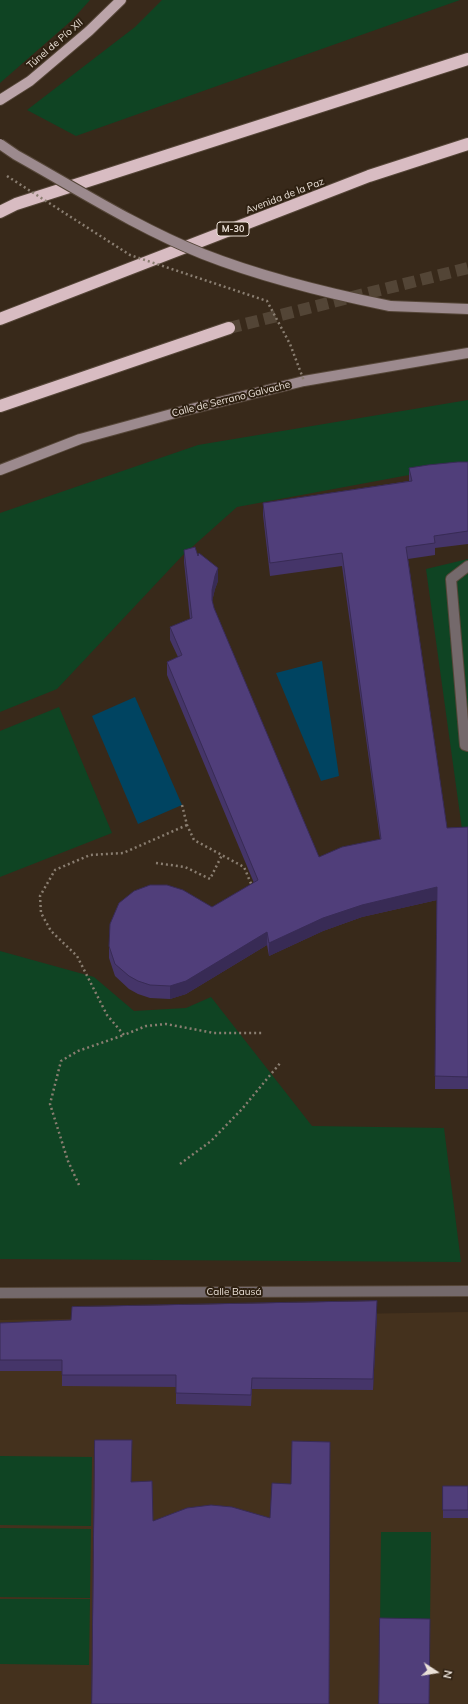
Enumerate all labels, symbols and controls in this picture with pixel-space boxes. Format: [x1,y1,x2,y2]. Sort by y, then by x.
street label: Túnel de Pío XII [25,16,85,72]
street label: Avenida de la Paz [244,176,326,216]
road number: M-30 [217,222,249,236]
street label: Calle de Serrano Galvache [170,378,292,420]
street label: Calle Bausá [206,1286,262,1298]
north arrow [416,1652,456,1692]
text: N [440,1669,455,1680]

